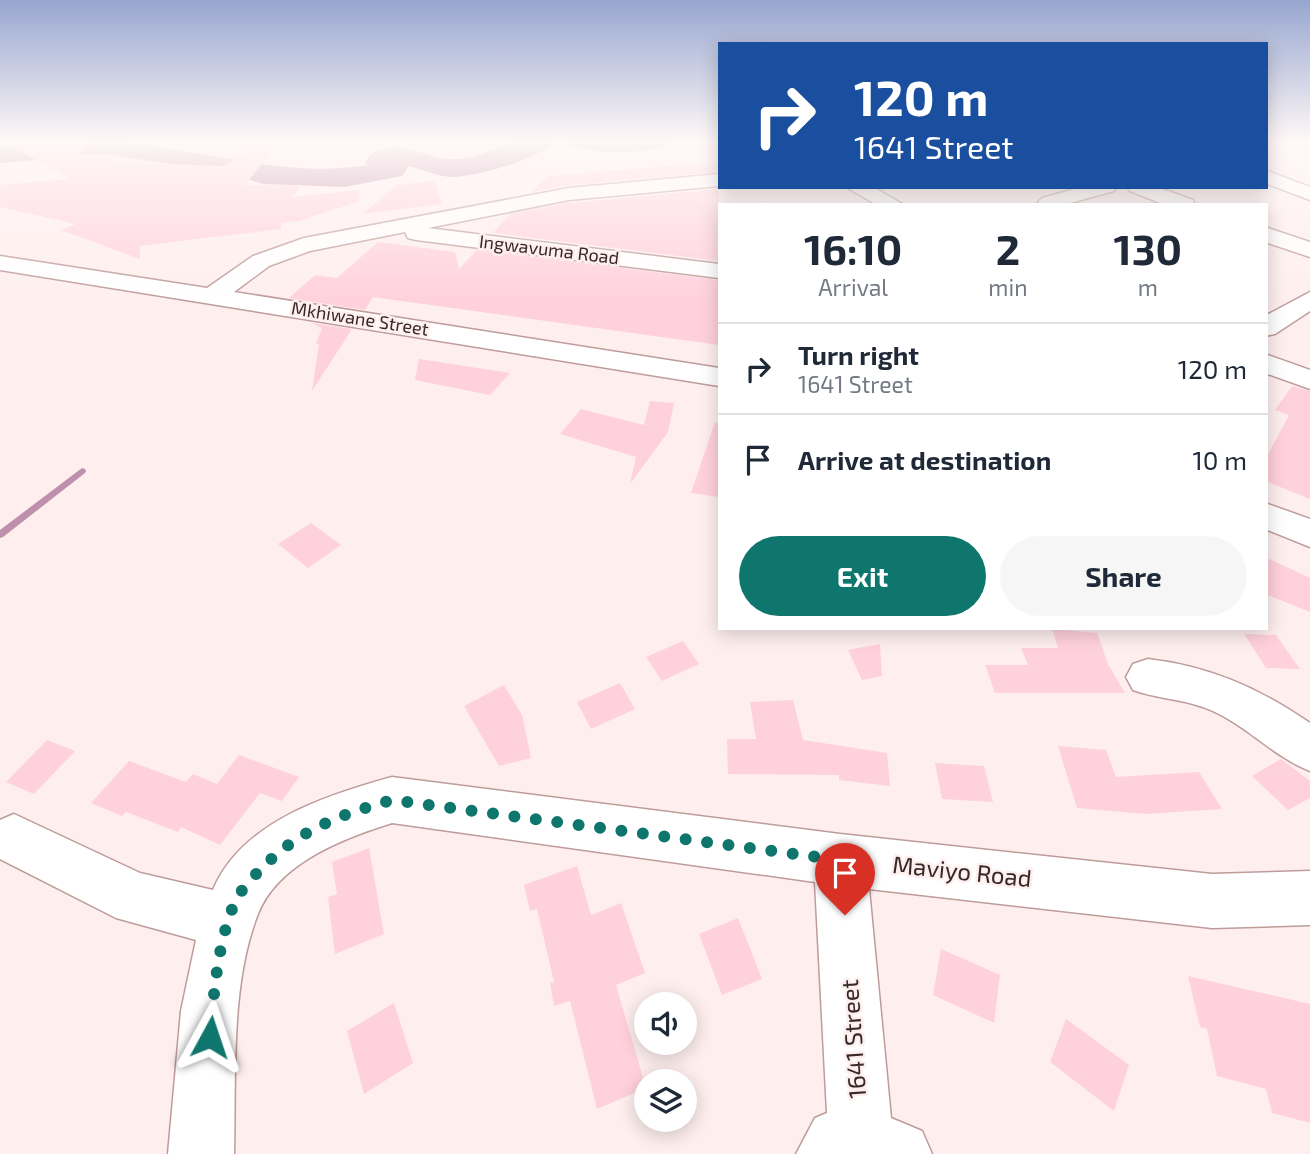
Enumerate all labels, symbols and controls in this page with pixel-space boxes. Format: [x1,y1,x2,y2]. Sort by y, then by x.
text: 120 m [854,67,988,126]
icon: right [739,70,830,161]
text: 1641 Street [854,127,1014,165]
text: 16:10 [804,223,902,273]
text: 2 [996,223,1020,273]
text: 130 [1114,223,1182,273]
street label: Ingwavuma Road [478,230,620,269]
text: Arrival [818,273,888,301]
text: min [988,273,1028,301]
text: m [1138,273,1158,301]
street label: Mkhiwane Street [290,296,431,340]
text: Turn right [798,339,919,370]
icon: right [739,350,777,388]
text: 120 m [1178,353,1247,384]
text: 1641 Street [798,370,913,398]
icon: arrive [739,441,777,479]
text: Arrive at destination [798,444,1051,475]
text: 10 m [1192,444,1247,475]
button: Exit [739,536,986,616]
button: Share [1000,536,1247,616]
pin [815,843,875,915]
street label: Maviyo Road [891,849,1033,892]
icon: arrive [826,854,864,892]
street label: 1641 Street [834,978,871,1100]
map controls [634,992,697,1132]
button: sound [634,992,697,1055]
position arrow [173,1000,247,1074]
button: layers [634,1069,697,1132]

